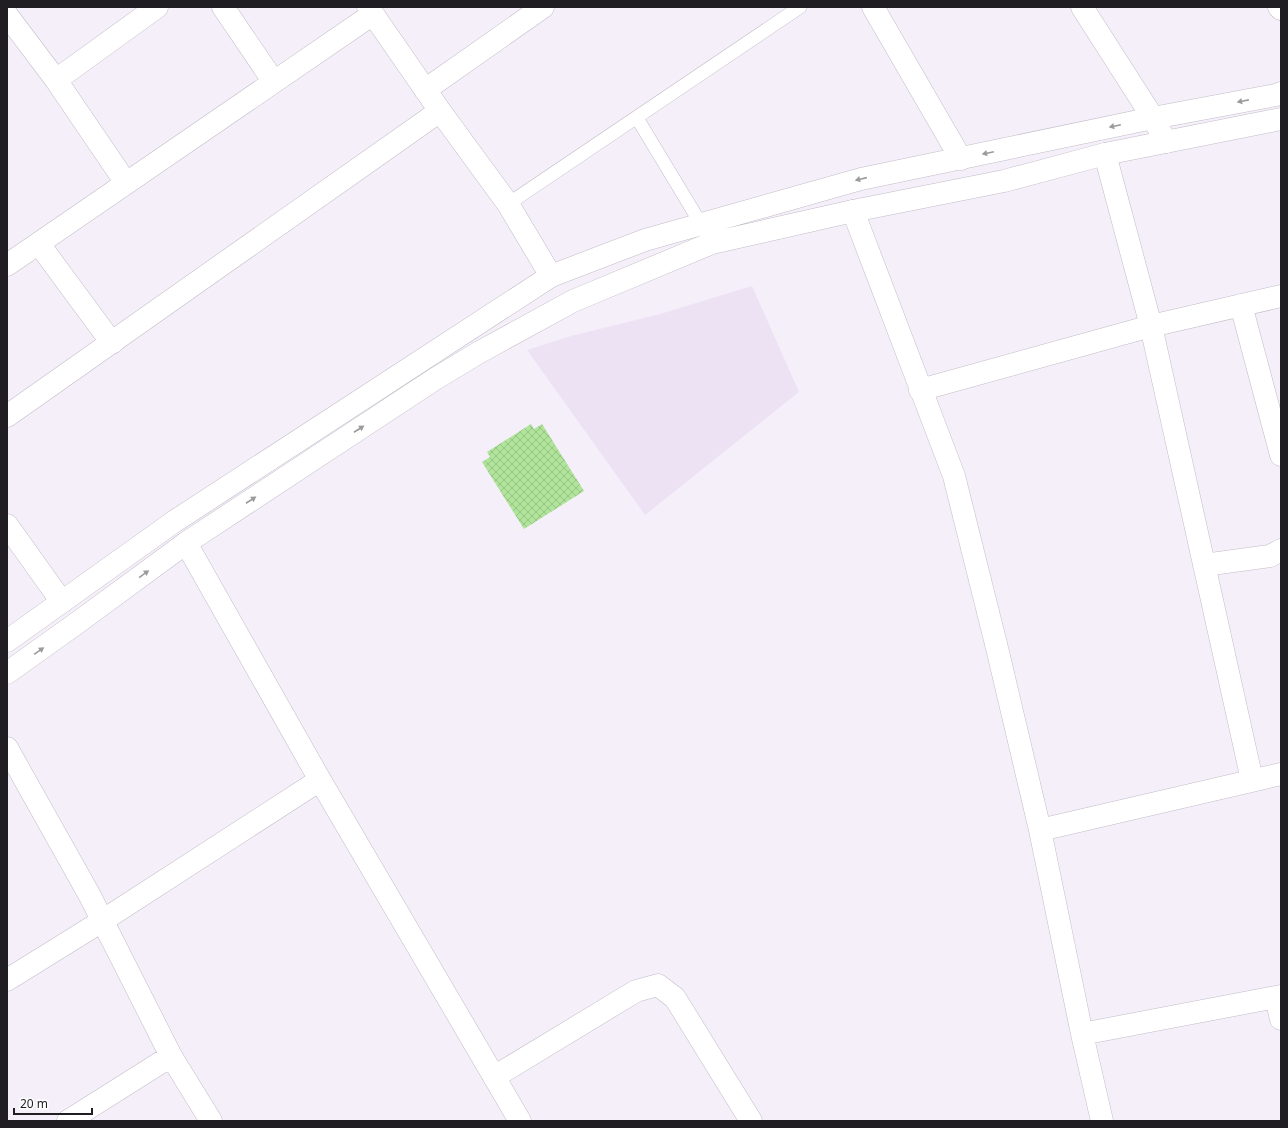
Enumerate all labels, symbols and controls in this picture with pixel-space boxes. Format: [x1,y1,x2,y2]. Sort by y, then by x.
one-way arrow [1237,98,1249,104]
one-way arrow [1109,123,1122,129]
one-way arrow [982,150,994,156]
one-way arrow [855,177,867,183]
one-way arrow [354,425,364,433]
one-way arrow [246,496,256,504]
one-way arrow [138,570,149,578]
one-way arrow [33,647,44,655]
scale bar [14,1090,92,1116]
text: 20 m [20,1095,48,1112]

